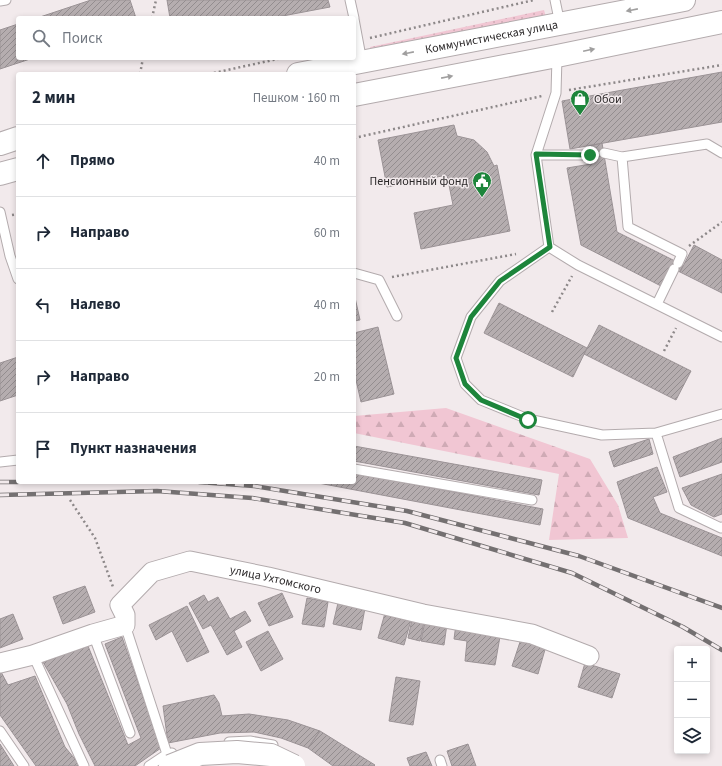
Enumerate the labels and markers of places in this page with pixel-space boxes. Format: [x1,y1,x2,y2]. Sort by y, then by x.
shop icon: Обои [569,88,591,116]
place label: Обои [594,91,622,108]
public building icon: Пенсионный фонд [471,170,493,198]
place label: Пенсионный фонд [370,173,469,190]

